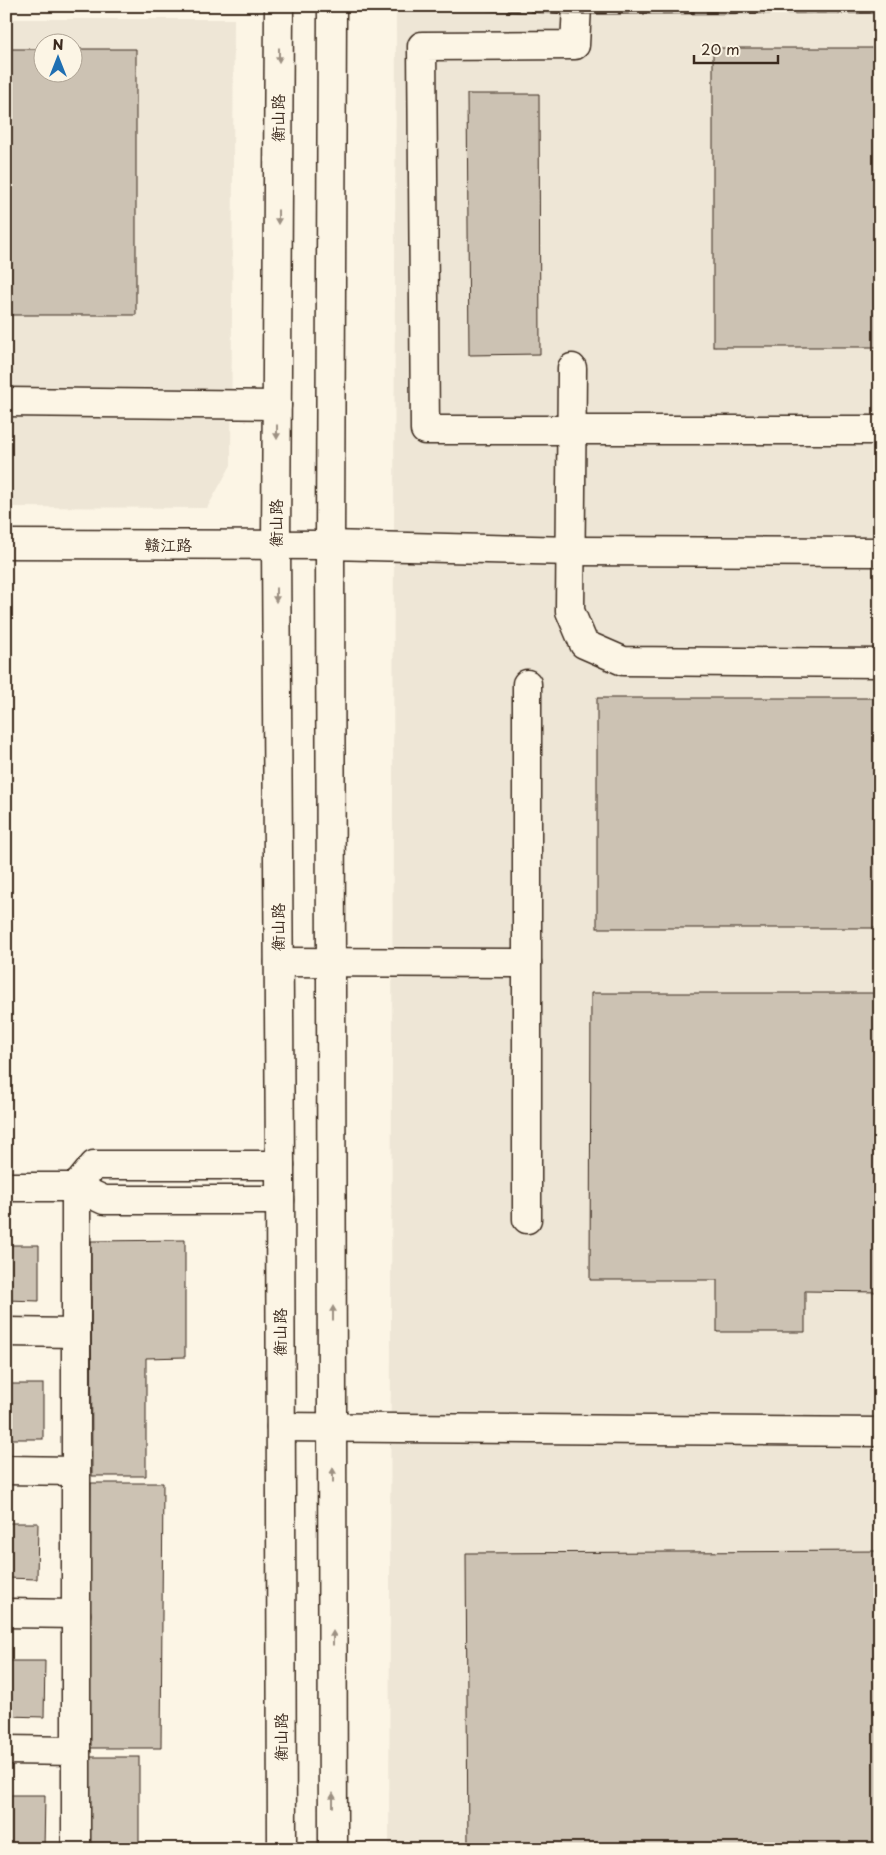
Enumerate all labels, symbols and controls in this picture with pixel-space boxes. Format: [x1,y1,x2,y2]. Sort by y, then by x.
north arrow [32,32,82,82]
scale bar [694,32,777,64]
text: N [52,34,64,55]
text: 20 m [701,37,740,60]
one-way arrow [275,47,283,63]
street label: 衡山路 [265,94,289,142]
one-way arrow [274,210,282,226]
one-way arrow [273,425,281,441]
street label: 衡山路 [263,499,287,547]
street label: 赣江路 [144,532,192,556]
one-way arrow [272,587,280,603]
street label: 衡山路 [265,903,289,951]
one-way arrow [329,1304,337,1320]
street label: 衡山路 [267,1308,291,1356]
one-way arrow [329,1467,337,1483]
one-way arrow [329,1629,337,1645]
street label: 衡山路 [268,1713,292,1761]
one-way arrow [329,1792,337,1808]

